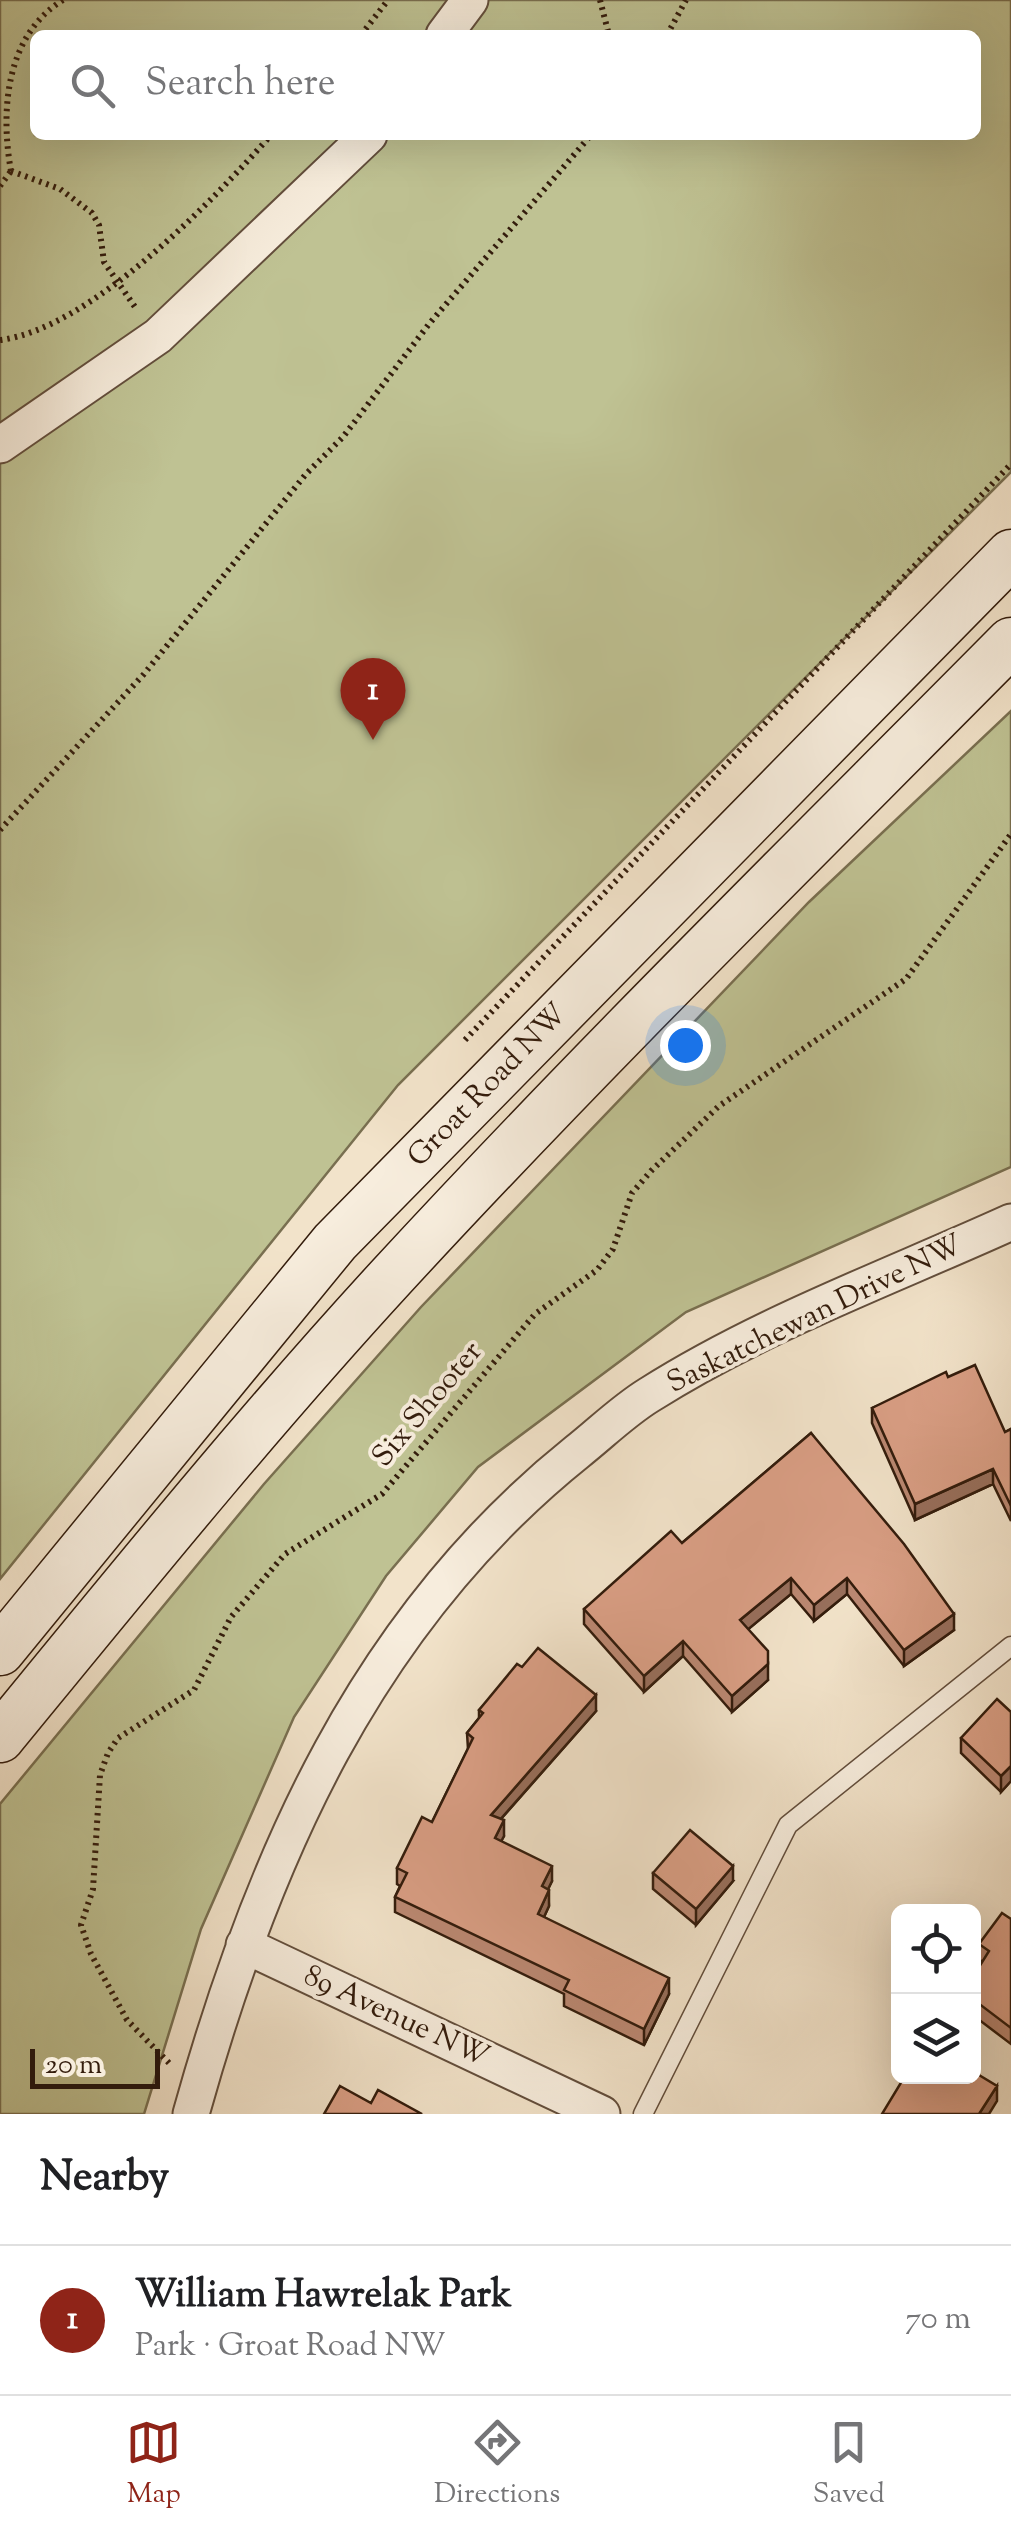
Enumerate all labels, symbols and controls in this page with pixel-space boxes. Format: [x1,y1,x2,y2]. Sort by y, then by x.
search box [30,30,981,140]
icon: search [65,58,120,113]
text: Search here [145,58,336,112]
pin: 1 [340,658,406,740]
street label: Groat Road NW [398,994,578,1178]
your location [660,1020,711,1071]
street label: Saskatchewan Drive NW [660,1225,970,1405]
street label: Six Shooter [362,1333,494,1477]
map controls [891,1904,981,2084]
button: locate [891,1904,981,1994]
street label: 89 Avenue NW [296,1955,496,2079]
button: layers [891,1994,981,2084]
scale bar [30,2044,160,2088]
text: 20 m [45,2046,102,2086]
text: Nearby [40,2149,169,2209]
text: William Hawrelak Park [135,2270,512,2324]
text: 1 [67,2297,78,2343]
text: 70 m [905,2297,971,2343]
text: Park · Groat Road NW [135,2324,446,2370]
tab: Map [126,2415,181,2515]
tab: Directions [434,2415,560,2515]
tab: Saved [813,2415,885,2515]

